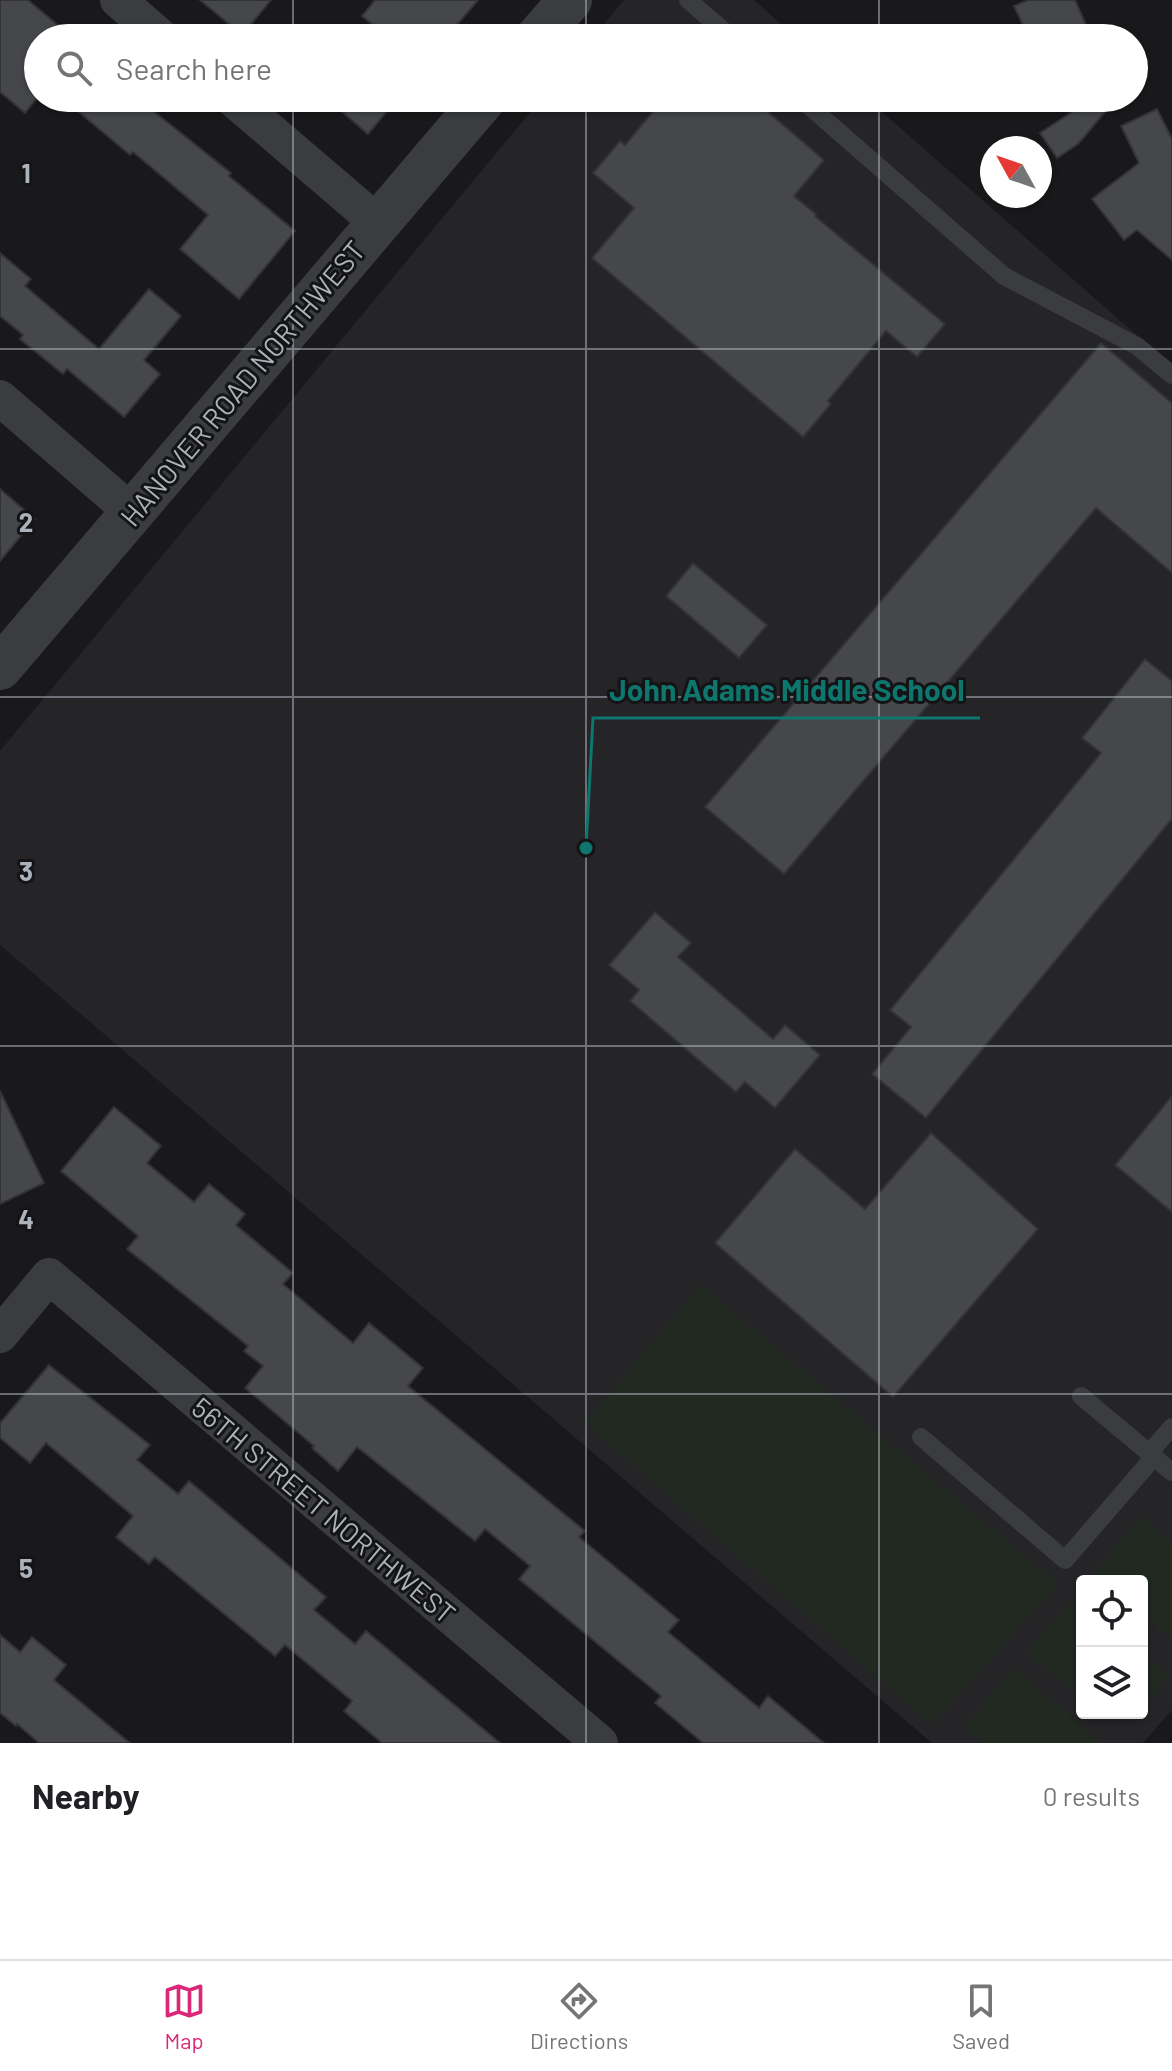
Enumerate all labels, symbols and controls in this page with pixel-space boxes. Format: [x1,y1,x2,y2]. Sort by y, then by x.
search box [24,24,1148,112]
icon: search [52,46,96,90]
text: Search here [116,50,272,86]
north arrow [980,136,1052,208]
text: 1 [21,157,31,188]
street label: HANOVER ROAD NORTHWEST [113,233,371,533]
text: 2 [19,506,33,537]
callout: John Adams Middle School [593,664,980,718]
text: John Adams Middle School [609,671,965,707]
text: 3 [19,855,33,886]
text: 4 [18,1203,34,1234]
street label: 56TH STREET NORTHWEST [185,1390,463,1630]
text: 5 [19,1552,33,1583]
map controls [1076,1575,1148,1719]
button: locate [1076,1575,1148,1647]
button: layers [1076,1647,1148,1719]
text: Nearby [32,1775,140,1816]
text: 0 results [1043,1780,1140,1811]
tab: Map [162,1979,206,2053]
tab: Directions [530,1979,628,2053]
tab: Saved [952,1979,1010,2053]

